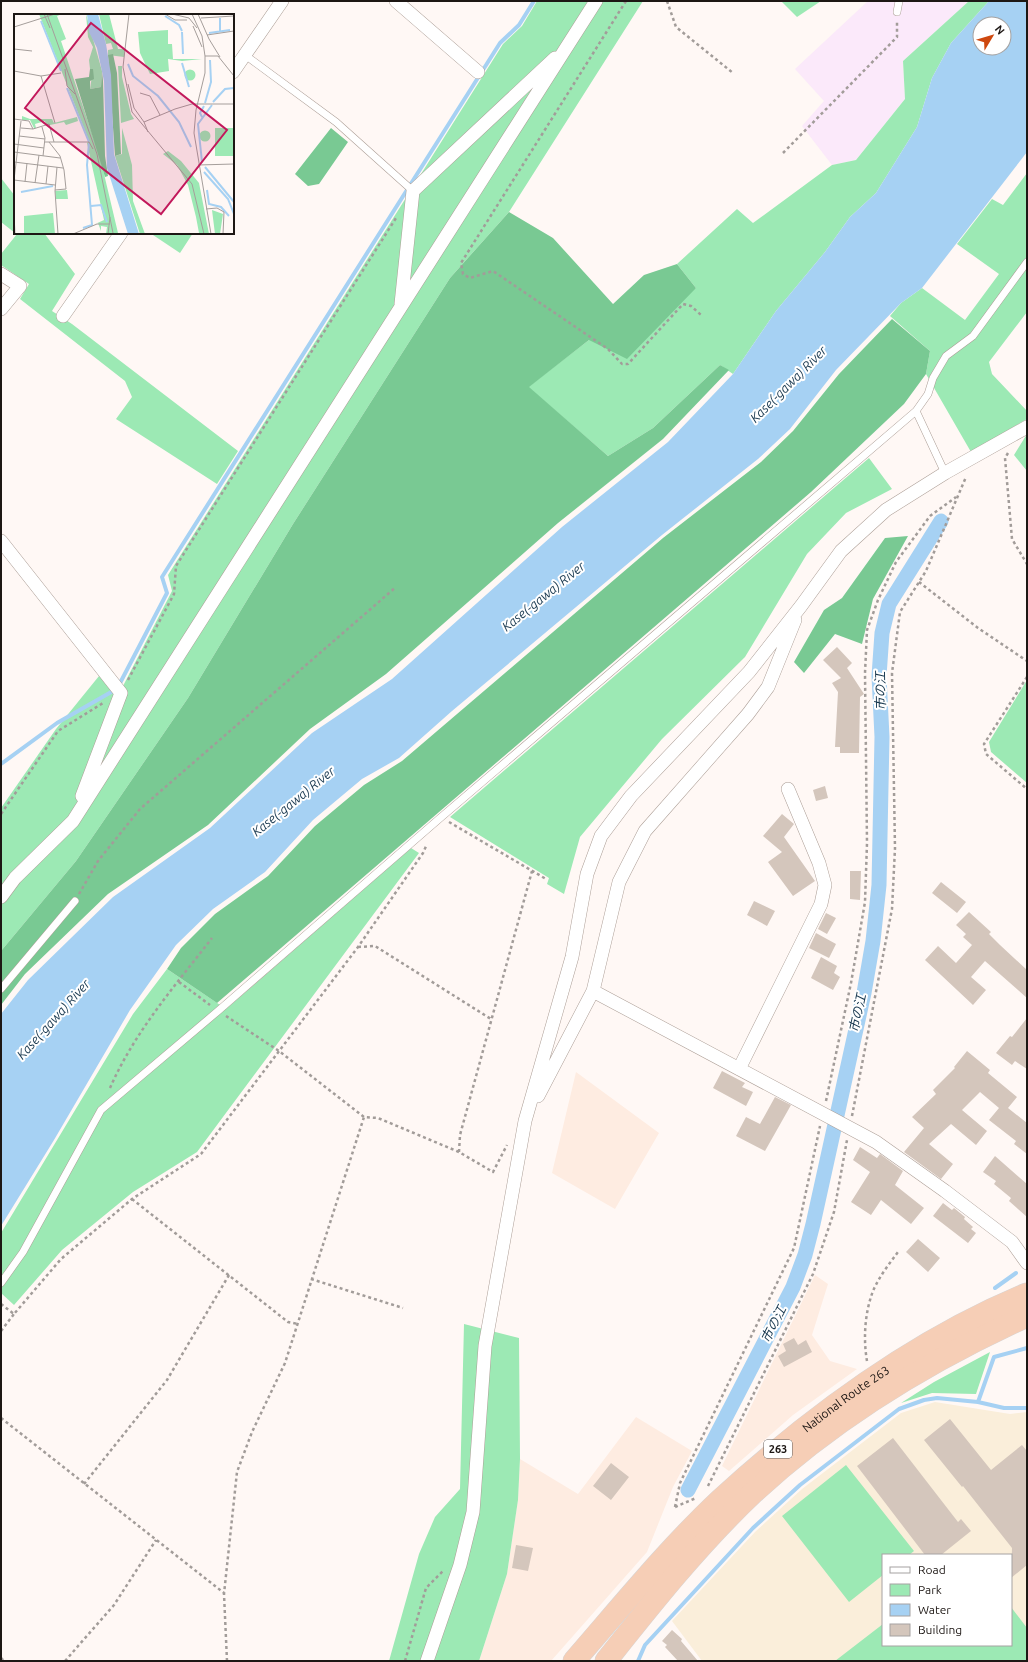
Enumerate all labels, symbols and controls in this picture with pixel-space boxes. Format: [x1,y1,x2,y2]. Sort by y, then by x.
inset map [14,14,234,234]
north arrow [972,16,1012,56]
text: N [993,23,1007,37]
water label: Kase(-gawa) River [747,342,830,426]
water label: Kase(-gawa) River [499,558,588,634]
water label: 市の江 [873,669,887,711]
water label: Kase(-gawa) River [249,763,338,839]
water label: Kase(-gawa) River [14,976,94,1062]
water label: 市の江 [846,991,868,1034]
water label: 市の江 [758,1302,789,1345]
street label: National Route 263 [799,1363,891,1434]
road number: 263 [764,1440,792,1458]
legend [882,1554,1012,1646]
text: Road [918,1563,946,1576]
text: Park [918,1583,942,1596]
text: Water [918,1603,951,1616]
text: Building [918,1623,962,1636]

